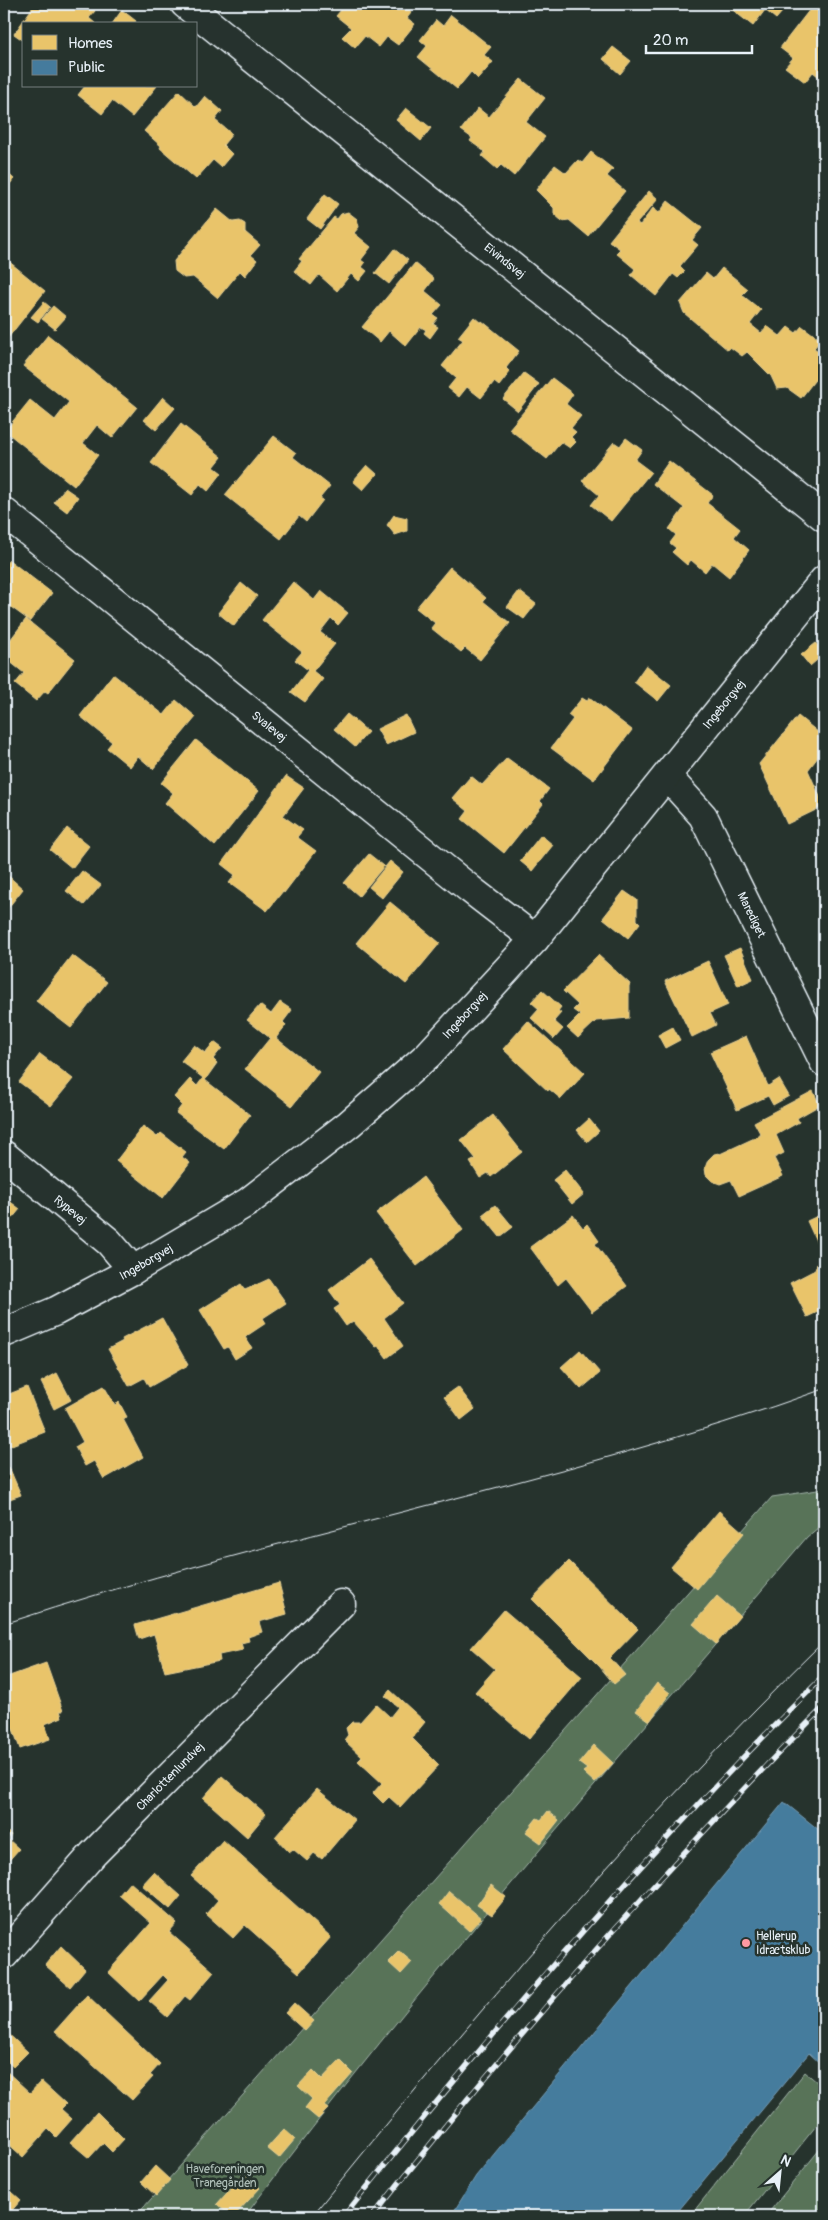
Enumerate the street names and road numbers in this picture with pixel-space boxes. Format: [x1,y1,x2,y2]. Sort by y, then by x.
street label: Eivindsvej [481,240,528,282]
street label: Ingeborgvej [700,676,748,732]
street label: Svalevej [249,708,290,745]
street label: Marediget [734,890,769,940]
street label: Ingeborgvej [439,988,490,1042]
street label: Rypevej [51,1192,90,1228]
street label: Ingeborgvej [117,1241,176,1283]
street label: Charlottenlundvej [133,1739,207,1814]

